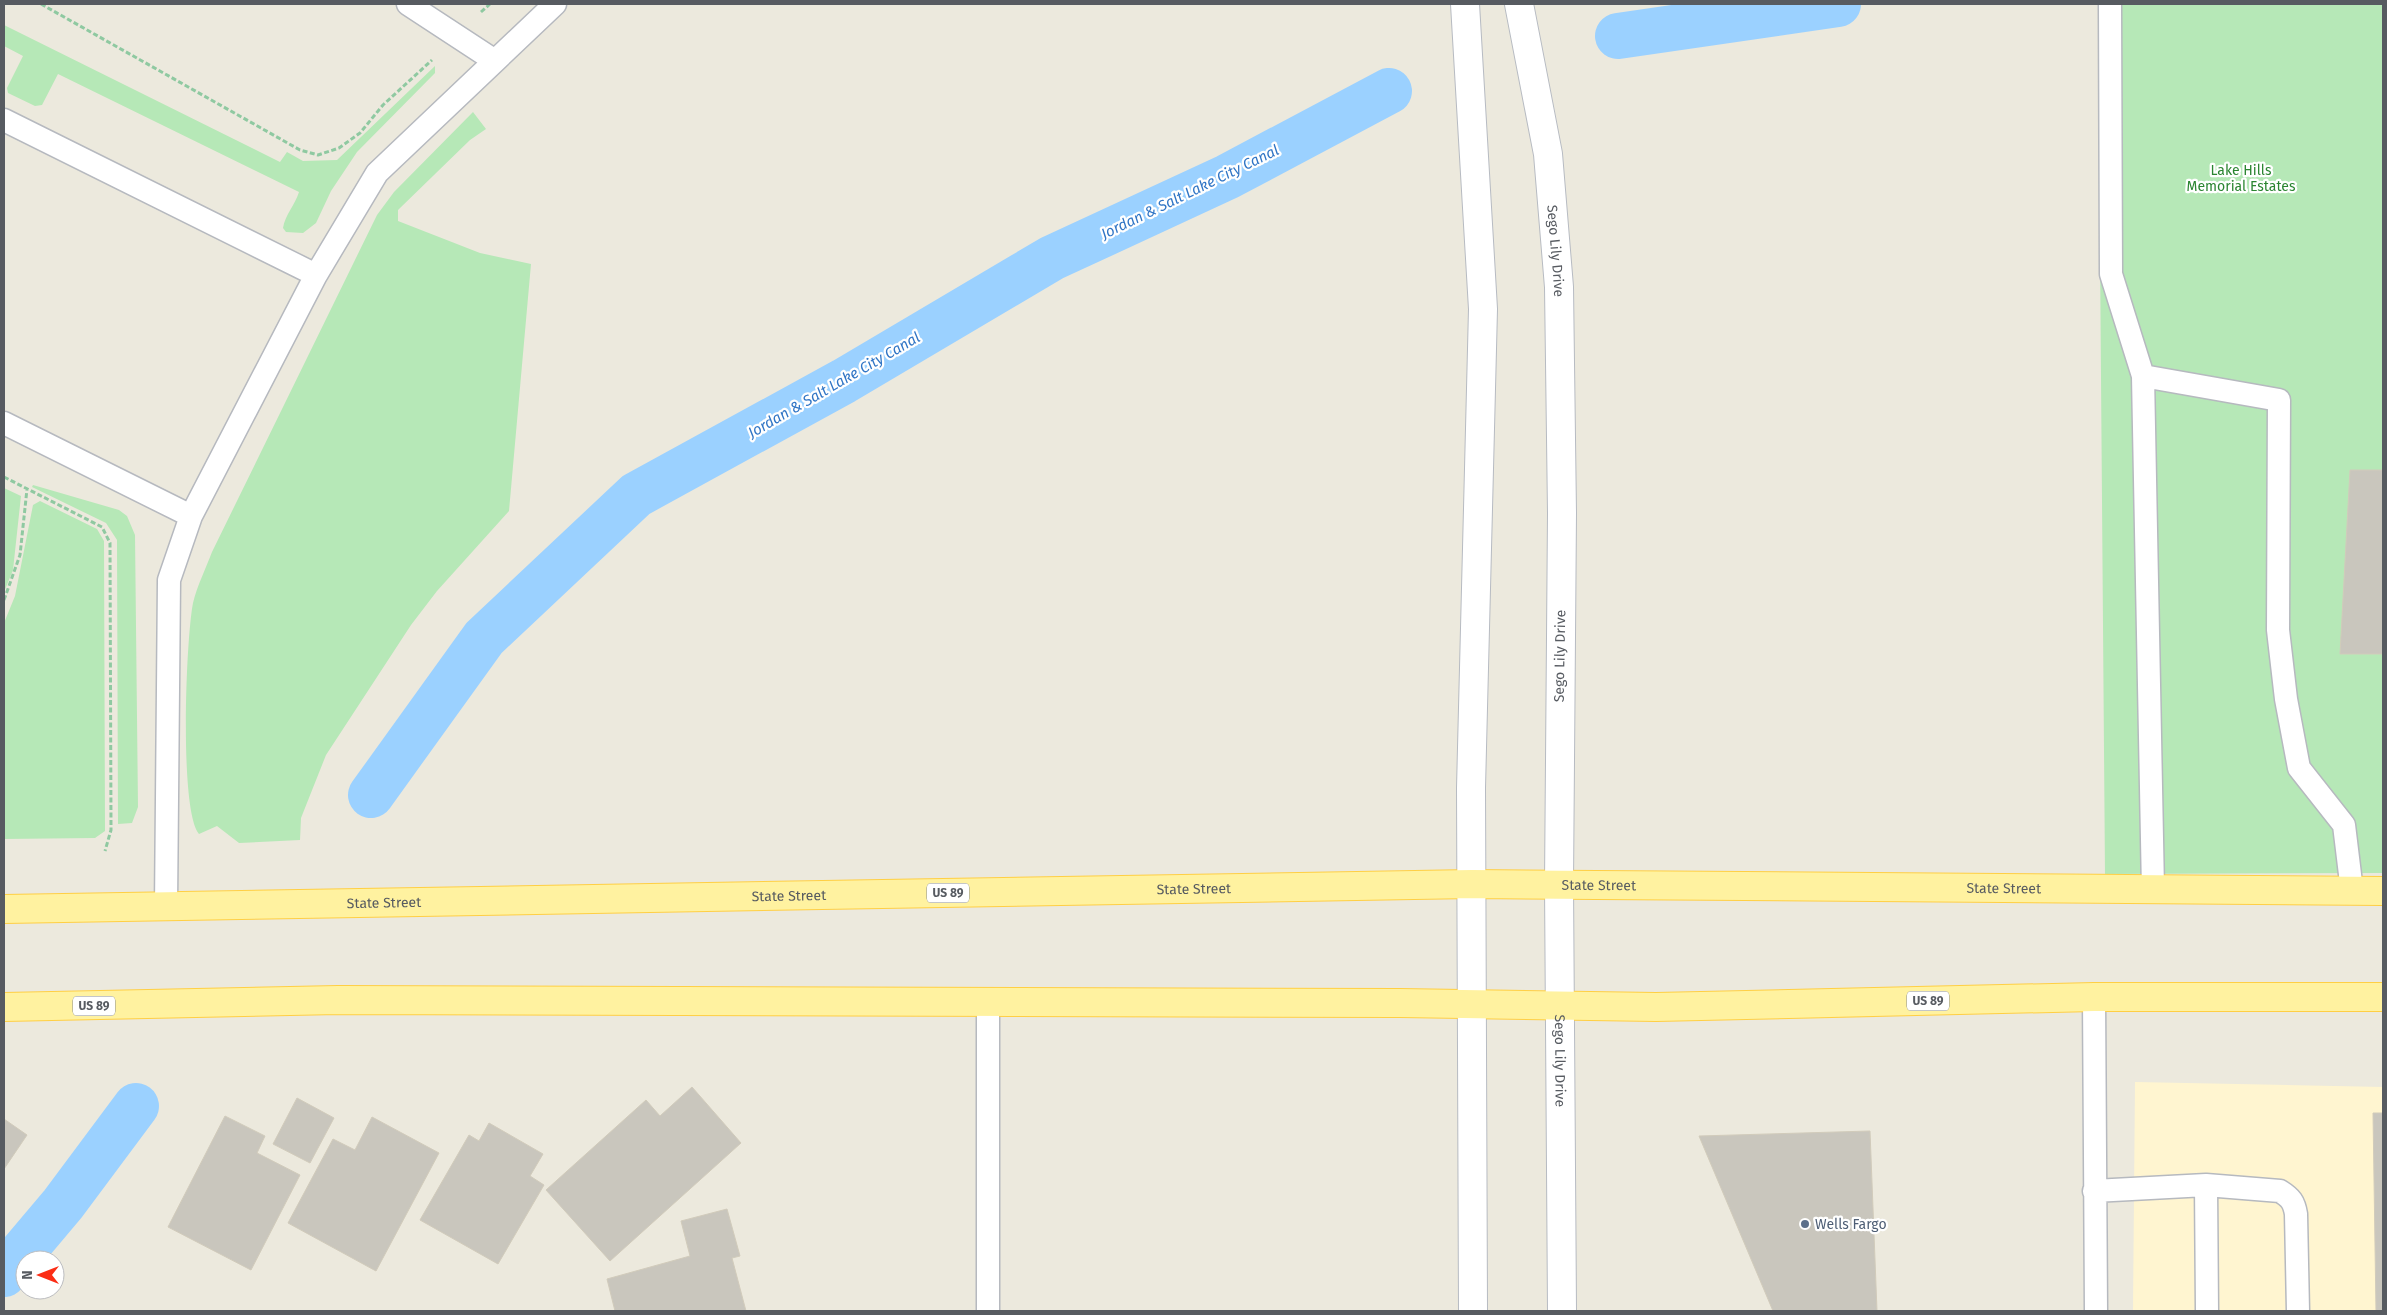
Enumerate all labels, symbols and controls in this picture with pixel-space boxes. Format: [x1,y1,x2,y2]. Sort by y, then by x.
water label: Jordan & Salt Lake City Canal [1097,141,1282,243]
park label: Lake Hills Memorial Estates [2187,162,2296,195]
street label: Sego Lily Drive [1544,204,1568,297]
water label: Jordan & Salt Lake City Canal [744,328,923,442]
street label: Sego Lily Drive [1551,610,1569,702]
street label: State Street [1561,876,1637,894]
street label: State Street [1966,879,2042,897]
street label: State Street [1156,880,1232,898]
road number: US 89 [927,884,969,902]
street label: State Street [752,886,827,905]
street label: State Street [347,893,422,912]
road number: US 89 [1907,991,1949,1010]
road number: US 89 [73,996,115,1016]
street label: Sego Lily Drive [1551,1014,1569,1107]
place label: Wells Fargo [1815,1216,1887,1233]
marker: Wells Fargo [1799,1218,1811,1230]
north arrow [15,1250,65,1300]
text: N [19,1270,36,1280]

